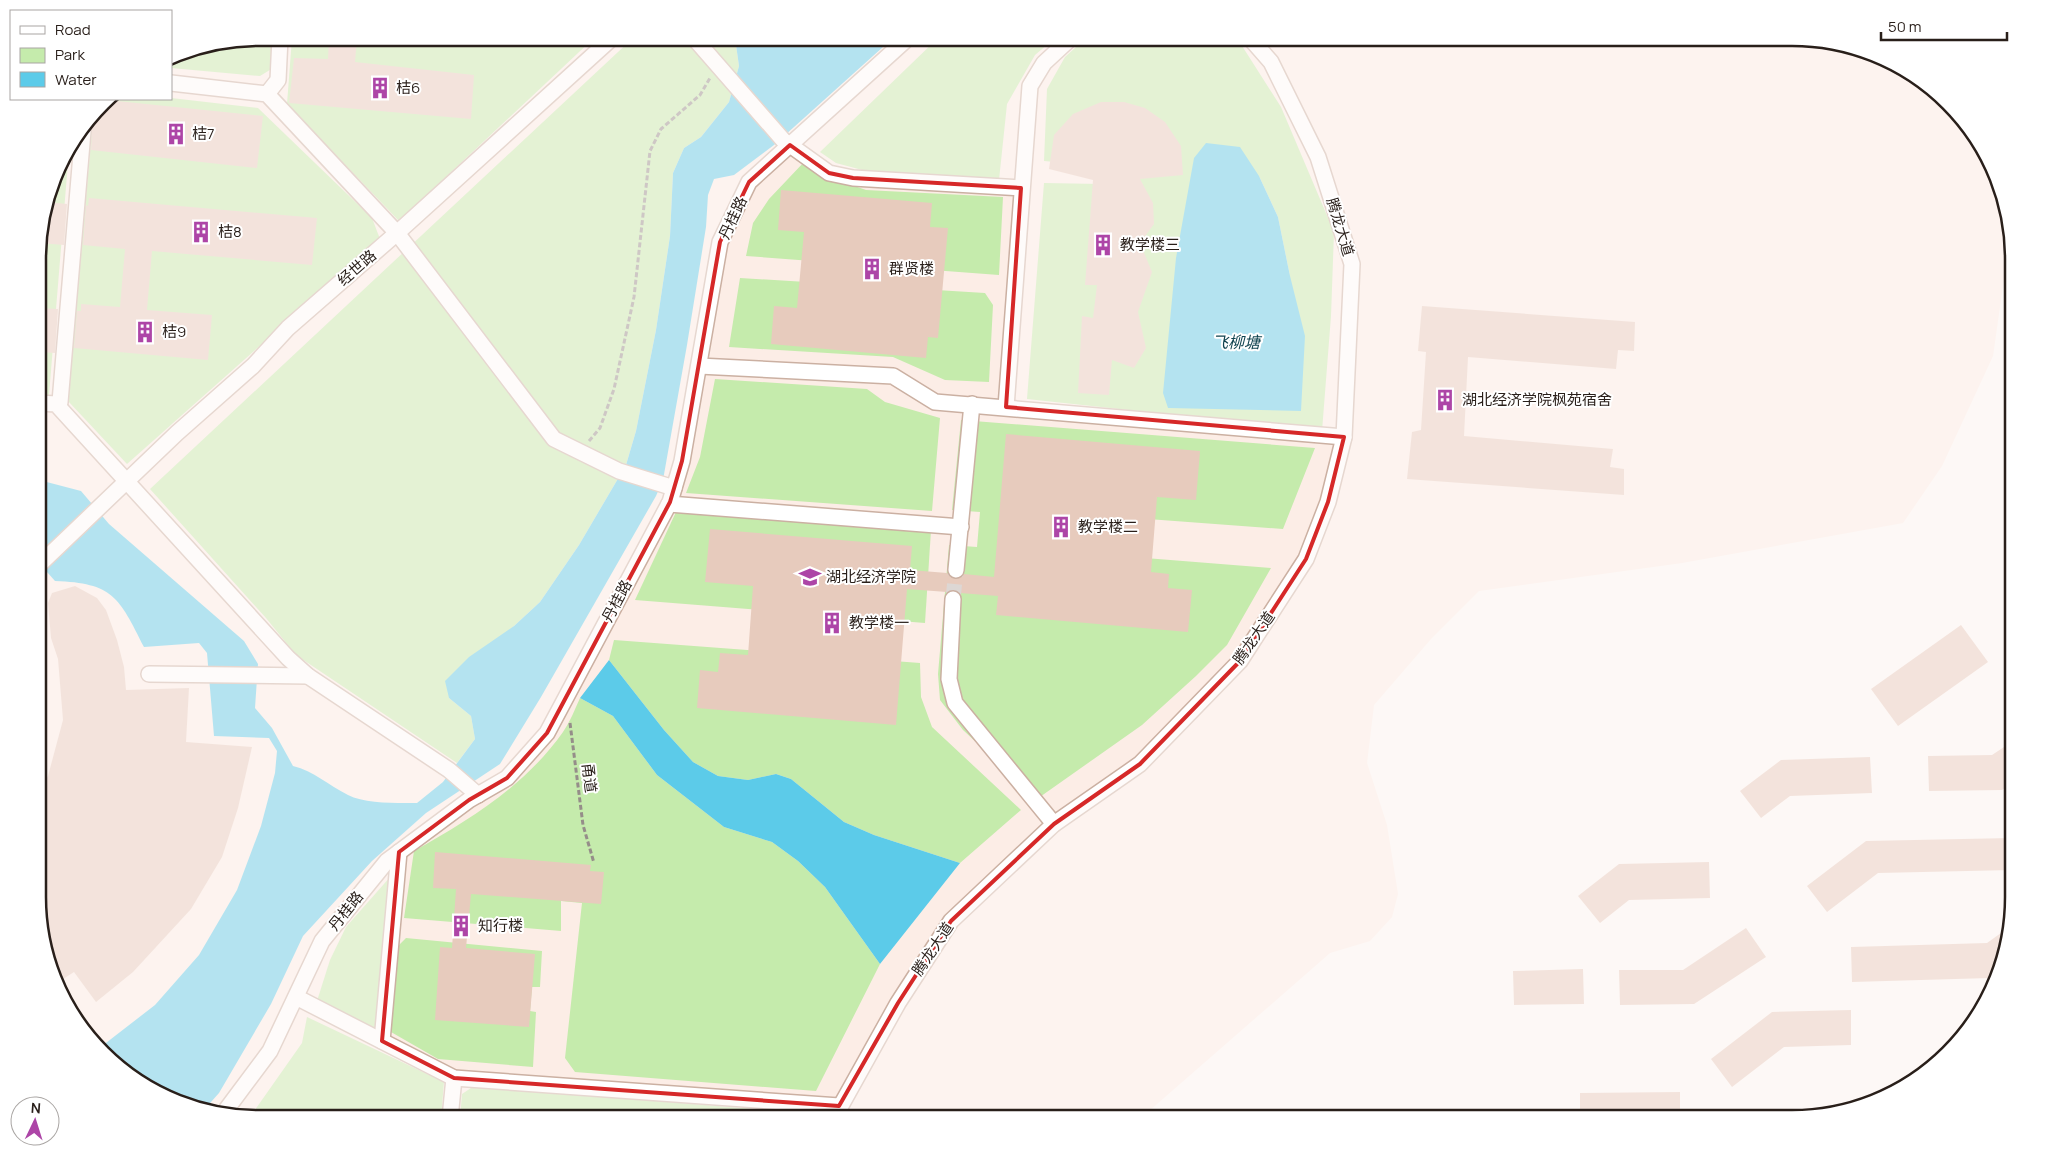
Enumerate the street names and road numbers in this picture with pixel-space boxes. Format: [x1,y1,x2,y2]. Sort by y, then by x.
street label: 丹桂路 [714,193,752,243]
street label: 腾龙大道 [1322,195,1359,259]
street label: 经世路 [333,245,381,290]
street label: 丹桂路 [597,576,636,626]
street label: 腾龙大道 [1228,607,1279,668]
street label: 甬道 [577,762,602,794]
street label: 丹桂路 [323,887,368,935]
street label: 腾龙大道 [907,918,958,979]

